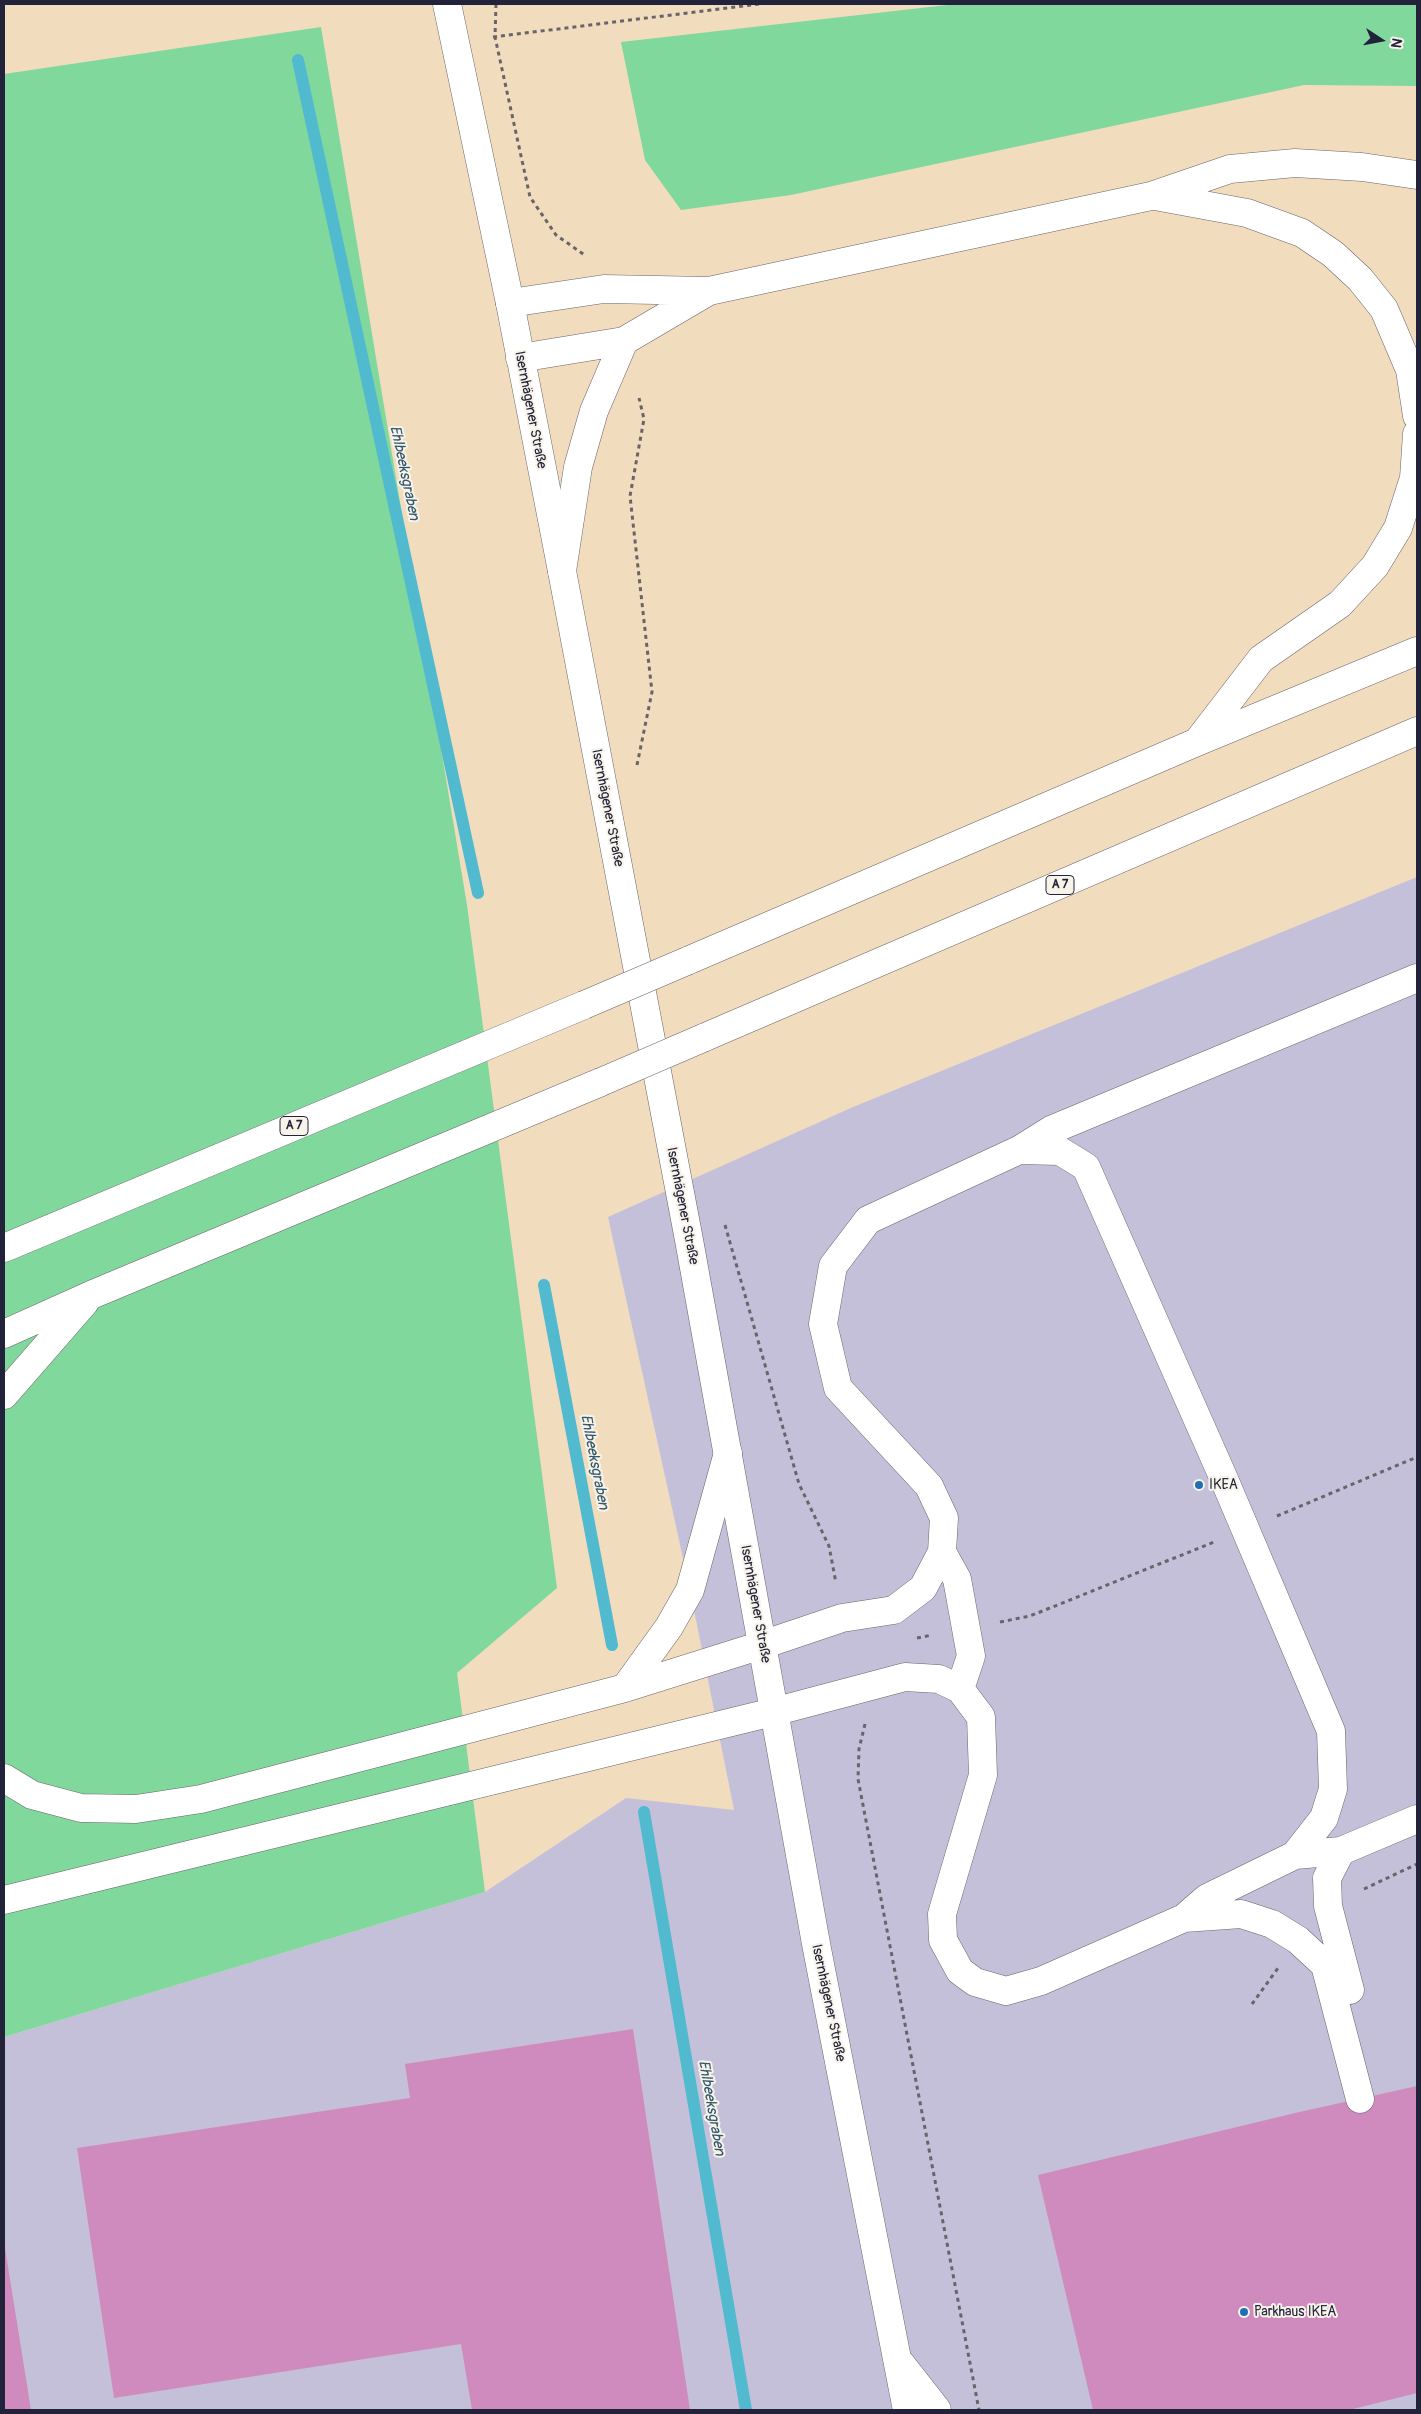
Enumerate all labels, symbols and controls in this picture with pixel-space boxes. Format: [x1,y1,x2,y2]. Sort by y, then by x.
north arrow [1356,15,1406,65]
text: N [1387,37,1405,49]
street label: Isernhägener Straße [510,350,550,470]
water label: Ehlbeeksgraben [385,424,423,522]
street label: Isernhägener Straße [587,748,627,868]
road number: A 7 [1046,876,1074,894]
road number: A 7 [280,1116,308,1136]
street label: Isernhägener Straße [662,1146,702,1266]
water label: Ehlbeeksgraben [576,1413,612,1511]
place label: IKEA [1209,1477,1238,1493]
marker: IKEA [1193,1479,1205,1491]
street label: Isernhägener Straße [736,1544,774,1664]
street label: Isernhägener Straße [807,1943,849,2063]
water label: Ehlbeeksgraben [694,2059,728,2157]
place label: Parkhaus IKEA [1254,2304,1336,2320]
marker: Parkhaus IKEA [1238,2306,1250,2318]

